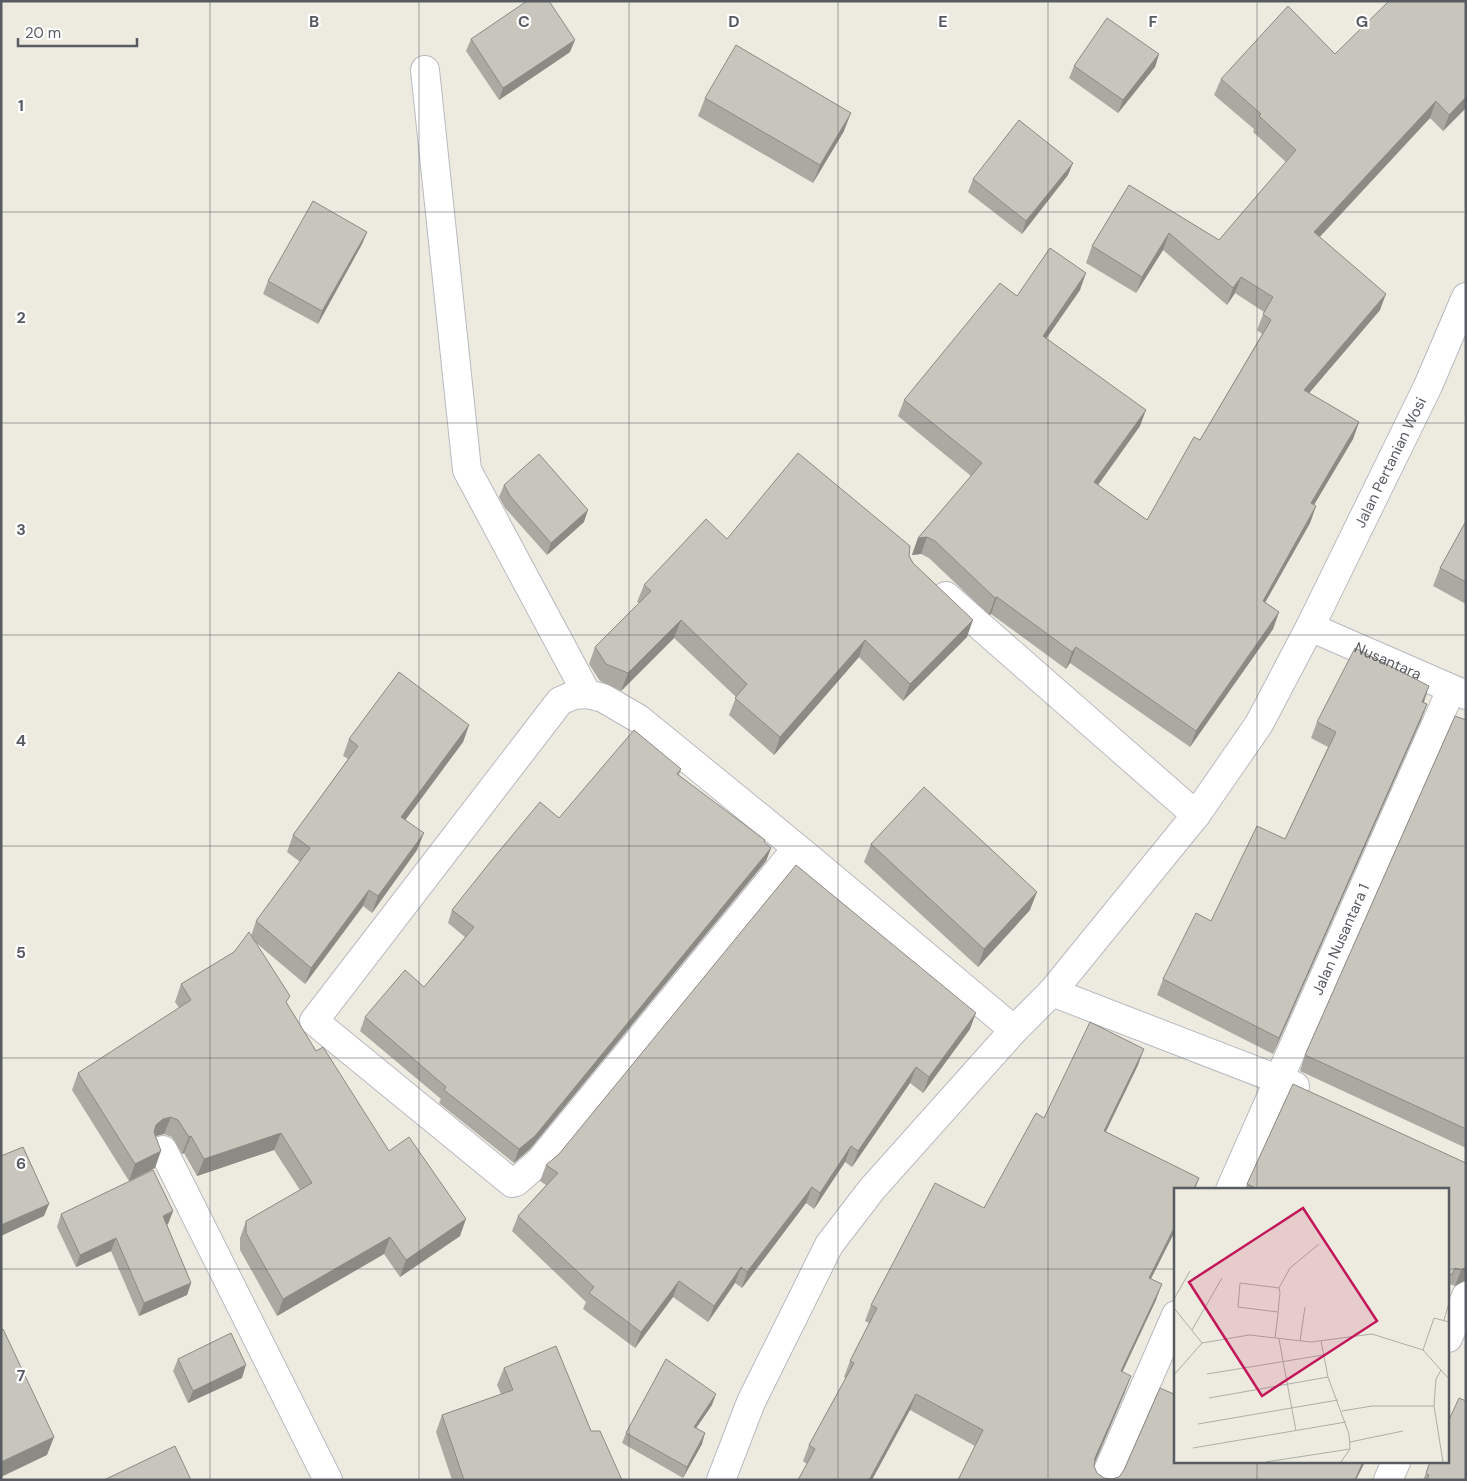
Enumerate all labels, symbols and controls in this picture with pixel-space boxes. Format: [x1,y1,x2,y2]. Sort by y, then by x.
text: B [309,11,319,32]
text: C [518,11,530,32]
text: D [728,11,740,32]
text: E [938,11,948,32]
text: F [1149,11,1158,32]
text: G [1356,11,1368,32]
scale bar [18,15,136,47]
text: 20 m [25,23,61,43]
text: 1 [18,95,24,116]
text: 2 [16,307,26,328]
street label: Jalan Pertanian Wosi [1350,394,1431,531]
text: 3 [16,519,26,540]
street label: Nusantara [1351,638,1425,684]
text: 4 [16,730,26,751]
street label: Jalan Nusantara 1 [1307,881,1374,998]
text: 5 [16,942,26,963]
text: 6 [16,1153,26,1174]
inset map [1174,1188,1450,1464]
text: 7 [17,1365,26,1386]

